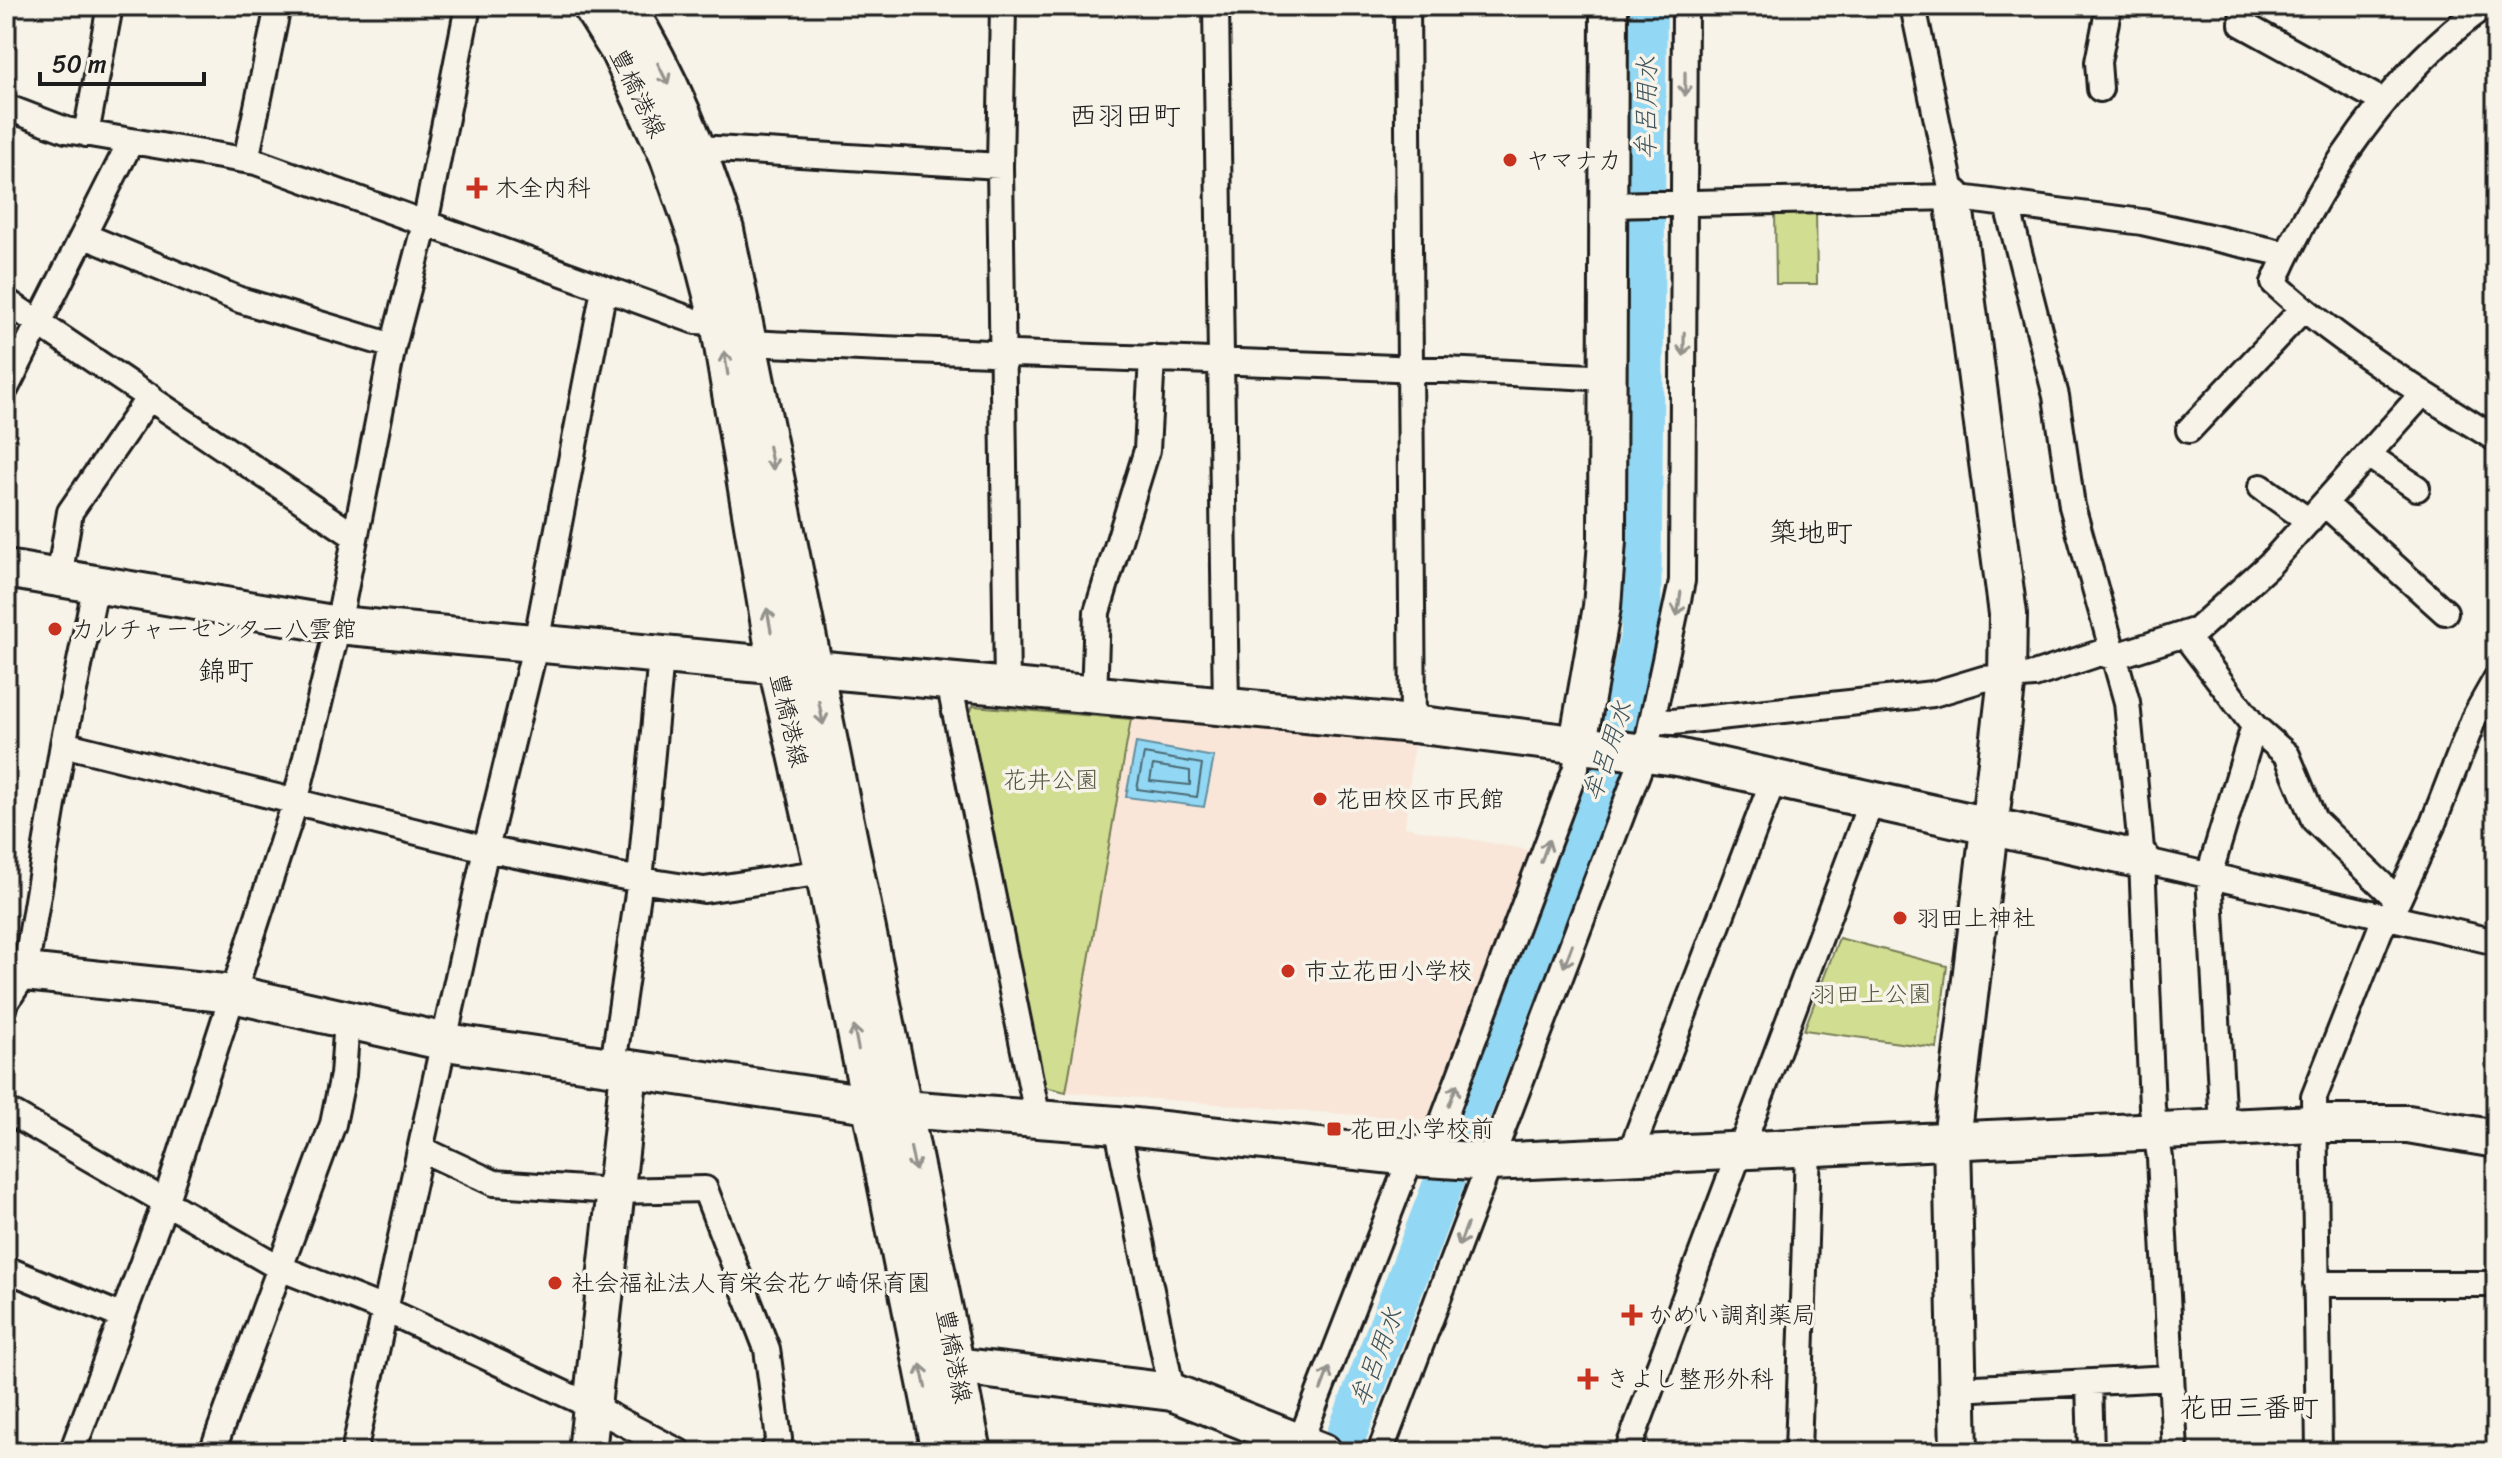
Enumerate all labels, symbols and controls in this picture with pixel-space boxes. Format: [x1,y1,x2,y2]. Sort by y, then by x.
scale bar [40,36,204,86]
street label: 豊橋港線 [598,41,678,145]
text: 50 m [52,43,107,85]
water label: 牟呂用水 [1622,56,1670,160]
one-way arrow [656,62,671,86]
one-way arrow [1677,70,1693,97]
district label: 西羽田町 [1069,91,1181,140]
place label: ヤマナカ [1526,139,1622,181]
marker: ヤマナカ [1501,151,1519,169]
place label: 木全内科 [495,167,591,209]
marker: 木全内科 [466,177,488,199]
one-way arrow [1676,330,1692,357]
one-way arrow [717,351,732,376]
one-way arrow [764,444,779,470]
district label: 築地町 [1769,508,1853,557]
one-way arrow [1670,591,1685,616]
one-way arrow [760,607,775,633]
place label: カルチャーセンター八雲館 [71,608,357,650]
marker: カルチャーセンター八雲館 [46,620,64,638]
district label: 錦町 [198,646,254,695]
street label: 豊橋港線 [758,669,820,771]
water label: 牟呂用水 [1568,694,1646,808]
one-way arrow [814,699,829,725]
park label: 花井公園 [1003,759,1099,801]
place label: 花田校区市民館 [1336,778,1504,820]
marker: 花田校区市民館 [1311,790,1329,808]
one-way arrow [1539,839,1553,864]
place label: 羽田上神社 [1916,897,2036,939]
marker: 羽田上神社 [1891,909,1909,927]
one-way arrow [1560,944,1574,968]
place label: 市立花田小学校 [1304,950,1472,992]
marker: 市立花田小学校 [1279,962,1297,980]
park label: 羽田上公園 [1812,973,1932,1015]
one-way arrow [848,1026,863,1052]
one-way arrow [1447,1083,1461,1107]
place label: 花田小学校前 [1350,1108,1494,1150]
marker: 花田小学校前 [1325,1120,1343,1138]
one-way arrow [906,1146,921,1172]
one-way arrow [1455,1222,1469,1247]
place label: 社会福祉法人育栄会花ケ崎保育園 [571,1262,931,1304]
marker: 社会福祉法人育栄会花ケ崎保育園 [546,1274,564,1292]
place label: かめい調剤薬局 [1648,1294,1816,1336]
water label: 牟呂用水 [1336,1300,1416,1414]
street label: 豊橋港線 [924,1305,984,1407]
marker: かめい調剤薬局 [1623,1306,1641,1324]
place label: きよし整形外科 [1606,1358,1774,1400]
one-way arrow [915,1363,930,1389]
one-way arrow [1318,1367,1333,1392]
marker: きよし整形外科 [1577,1368,1599,1390]
district label: 花田三番町 [2179,1383,2319,1432]

